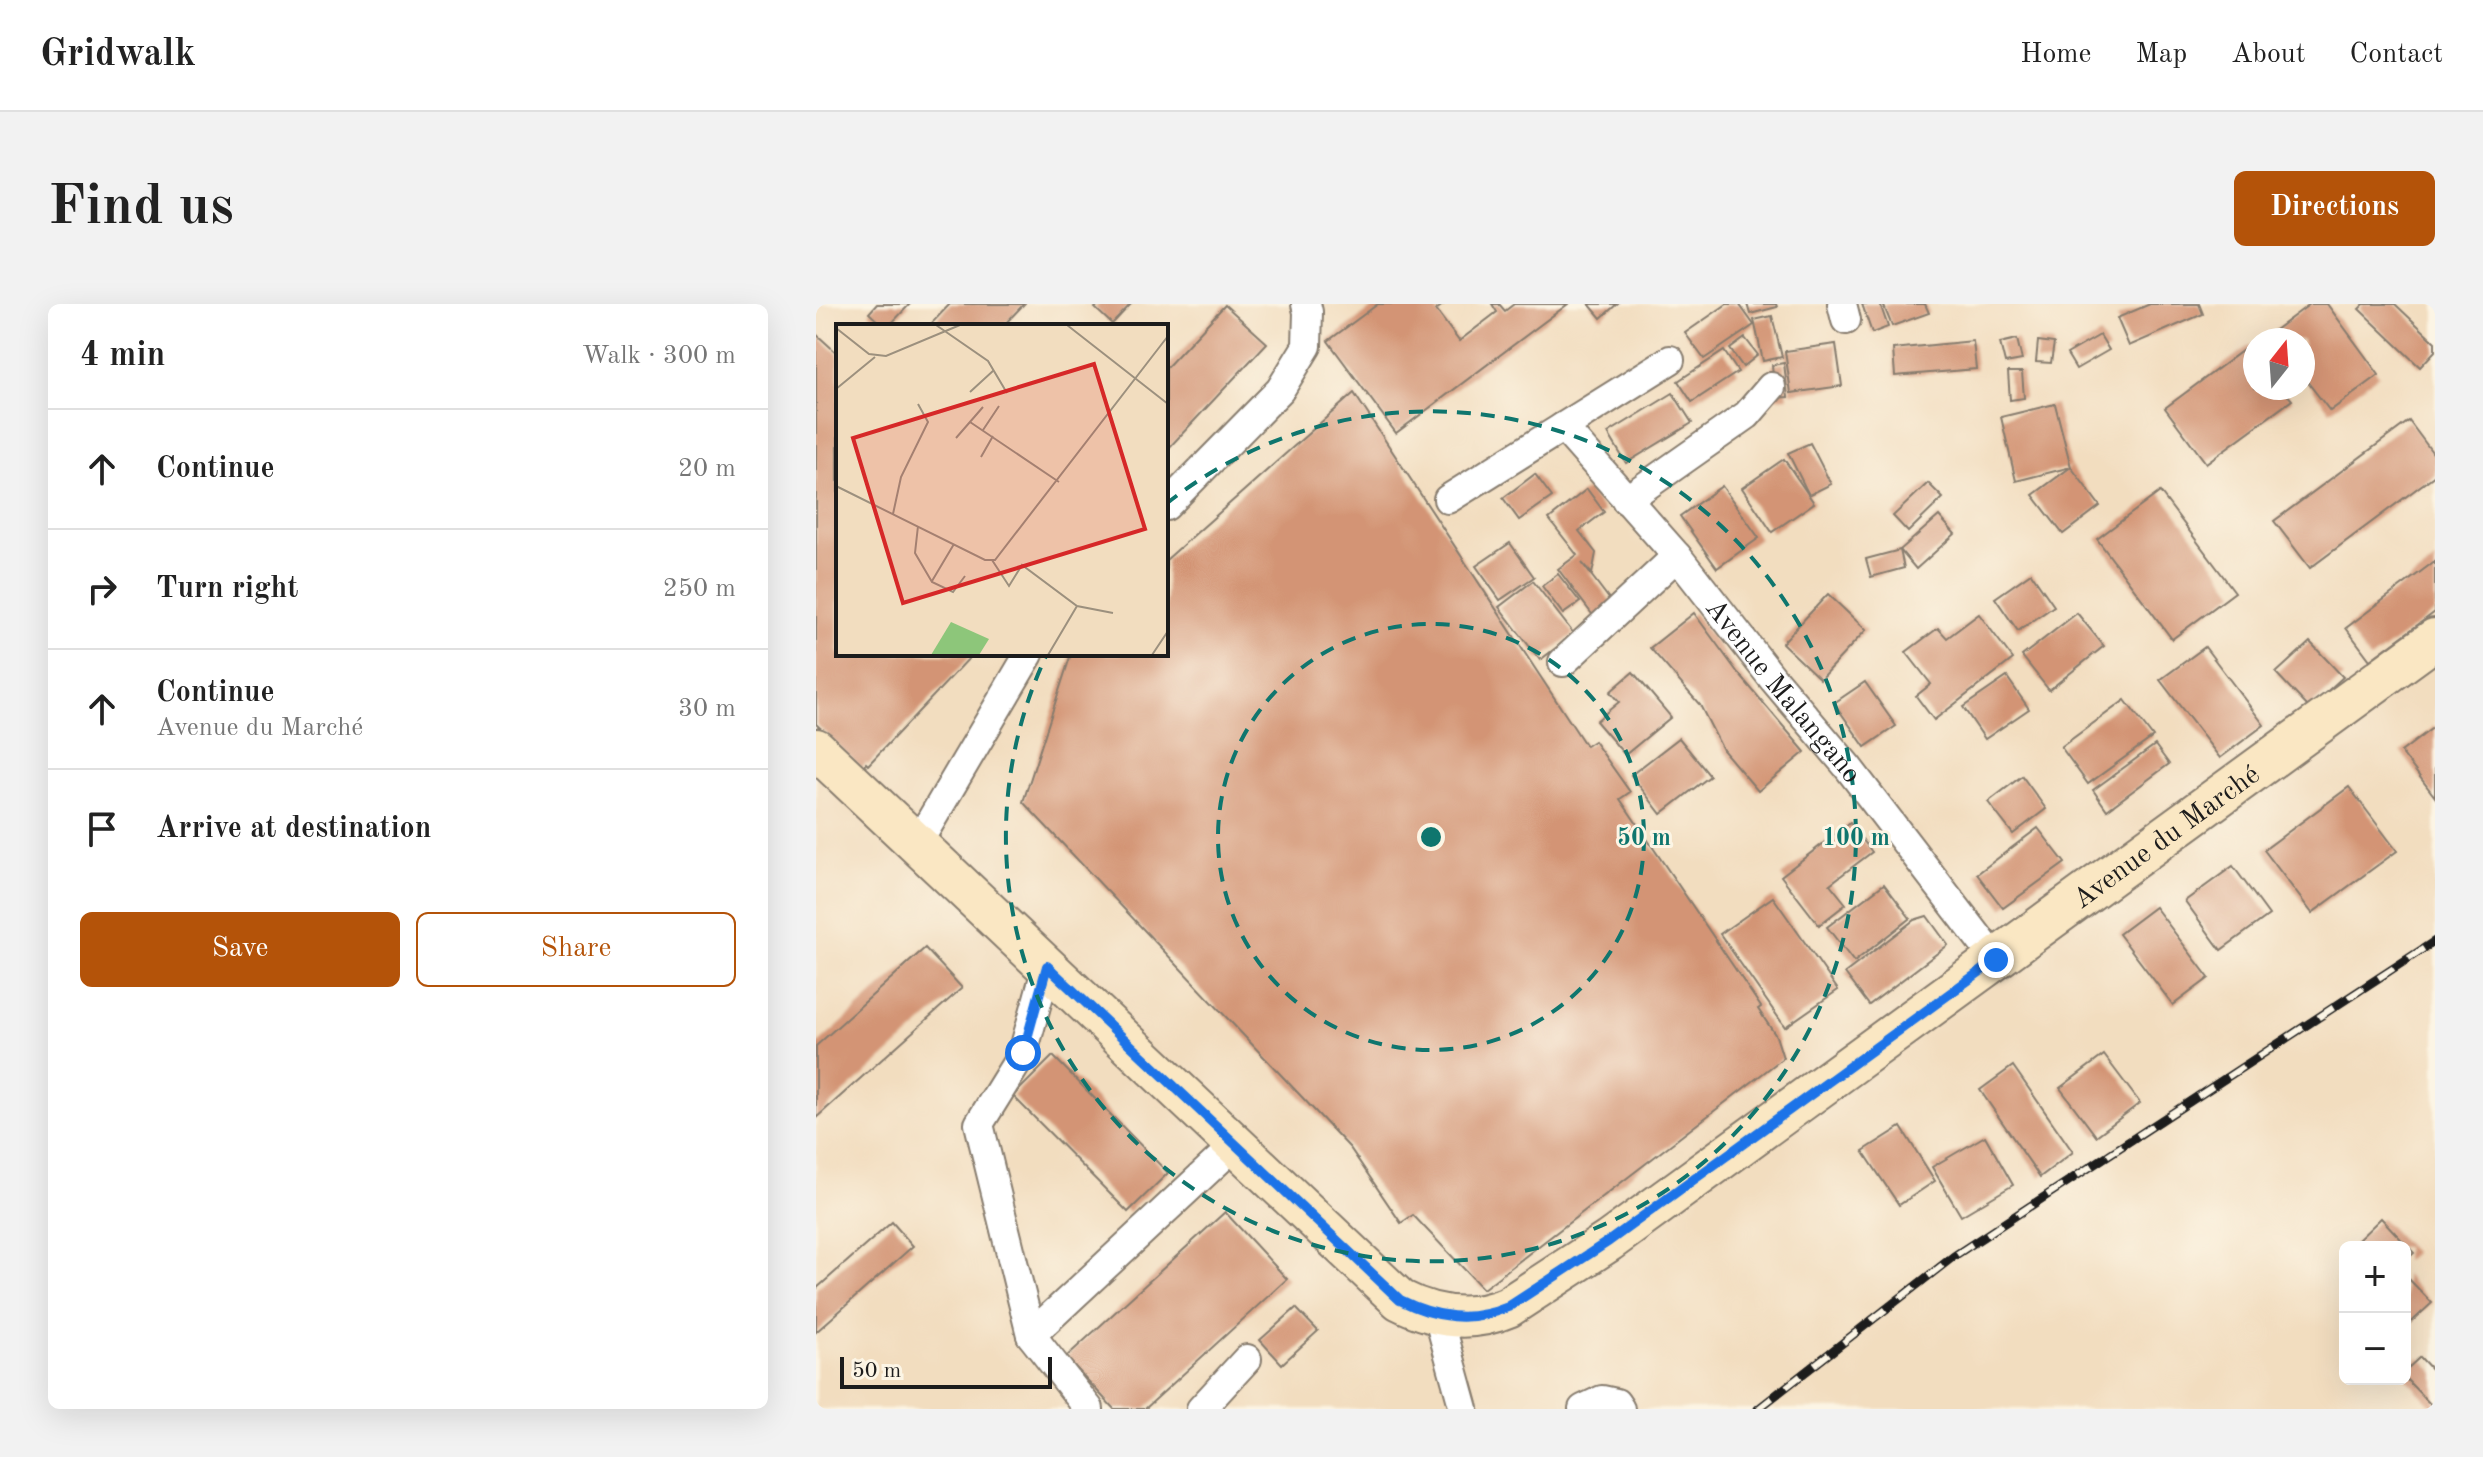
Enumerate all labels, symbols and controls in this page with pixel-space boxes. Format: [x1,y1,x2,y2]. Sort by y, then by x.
text: Gridwalk [40,36,196,74]
text: Home [2020,41,2091,69]
text: Map [2135,41,2187,69]
text: About [2231,41,2306,69]
text: Contact [2350,41,2443,69]
button: Directions [2234,171,2435,246]
text: Find us [48,180,234,236]
inset map [836,324,1168,656]
north arrow [2243,328,2315,400]
text: 4 min [80,339,165,373]
text: Walk · 300 m [582,343,736,369]
icon: ahead [80,447,124,491]
text: Continue [156,454,275,484]
text: 20 m [678,456,736,482]
icon: right [80,567,124,611]
text: Turn right [156,574,298,604]
text: 250 m [663,576,736,602]
street label: Avenue Malangano [1699,595,1865,789]
text: Continue [156,678,275,708]
icon: ahead [80,687,124,731]
text: 30 m [678,696,736,722]
text: Avenue du Marché [156,715,363,741]
street label: Avenue du Marché [2069,761,2266,915]
icon: arrive [80,807,124,851]
text: Arrive at destination [156,814,431,844]
centre of rings [1417,823,1445,851]
text: 50 m [1617,826,1671,851]
text: 100 m [1822,827,1890,851]
button: Save [80,912,400,987]
button: Share [416,912,736,987]
route end [1978,942,2014,978]
route start [1005,1035,1041,1071]
map controls [2339,1241,2411,1385]
button: + [2339,1241,2411,1313]
button: − [2339,1313,2411,1385]
scale bar [840,1353,1052,1389]
text: 50 m [852,1360,901,1382]

